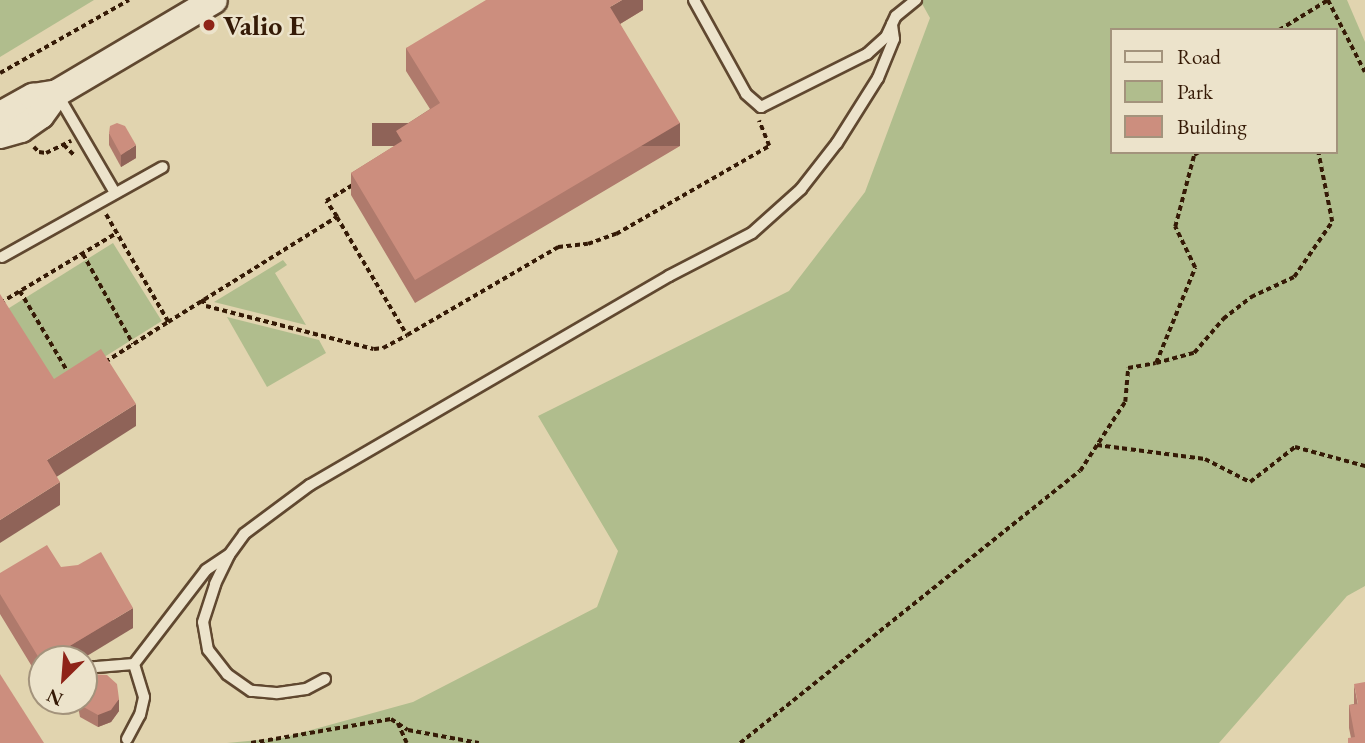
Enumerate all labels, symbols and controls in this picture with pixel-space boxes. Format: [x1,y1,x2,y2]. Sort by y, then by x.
place label: Valio E [223,8,305,42]
marker: Valio E [201,17,217,33]
legend [1110,28,1337,154]
text: Road [1177,43,1221,70]
text: Park [1177,78,1213,105]
text: Building [1177,113,1247,140]
north arrow [28,645,98,715]
text: N [43,683,67,712]

